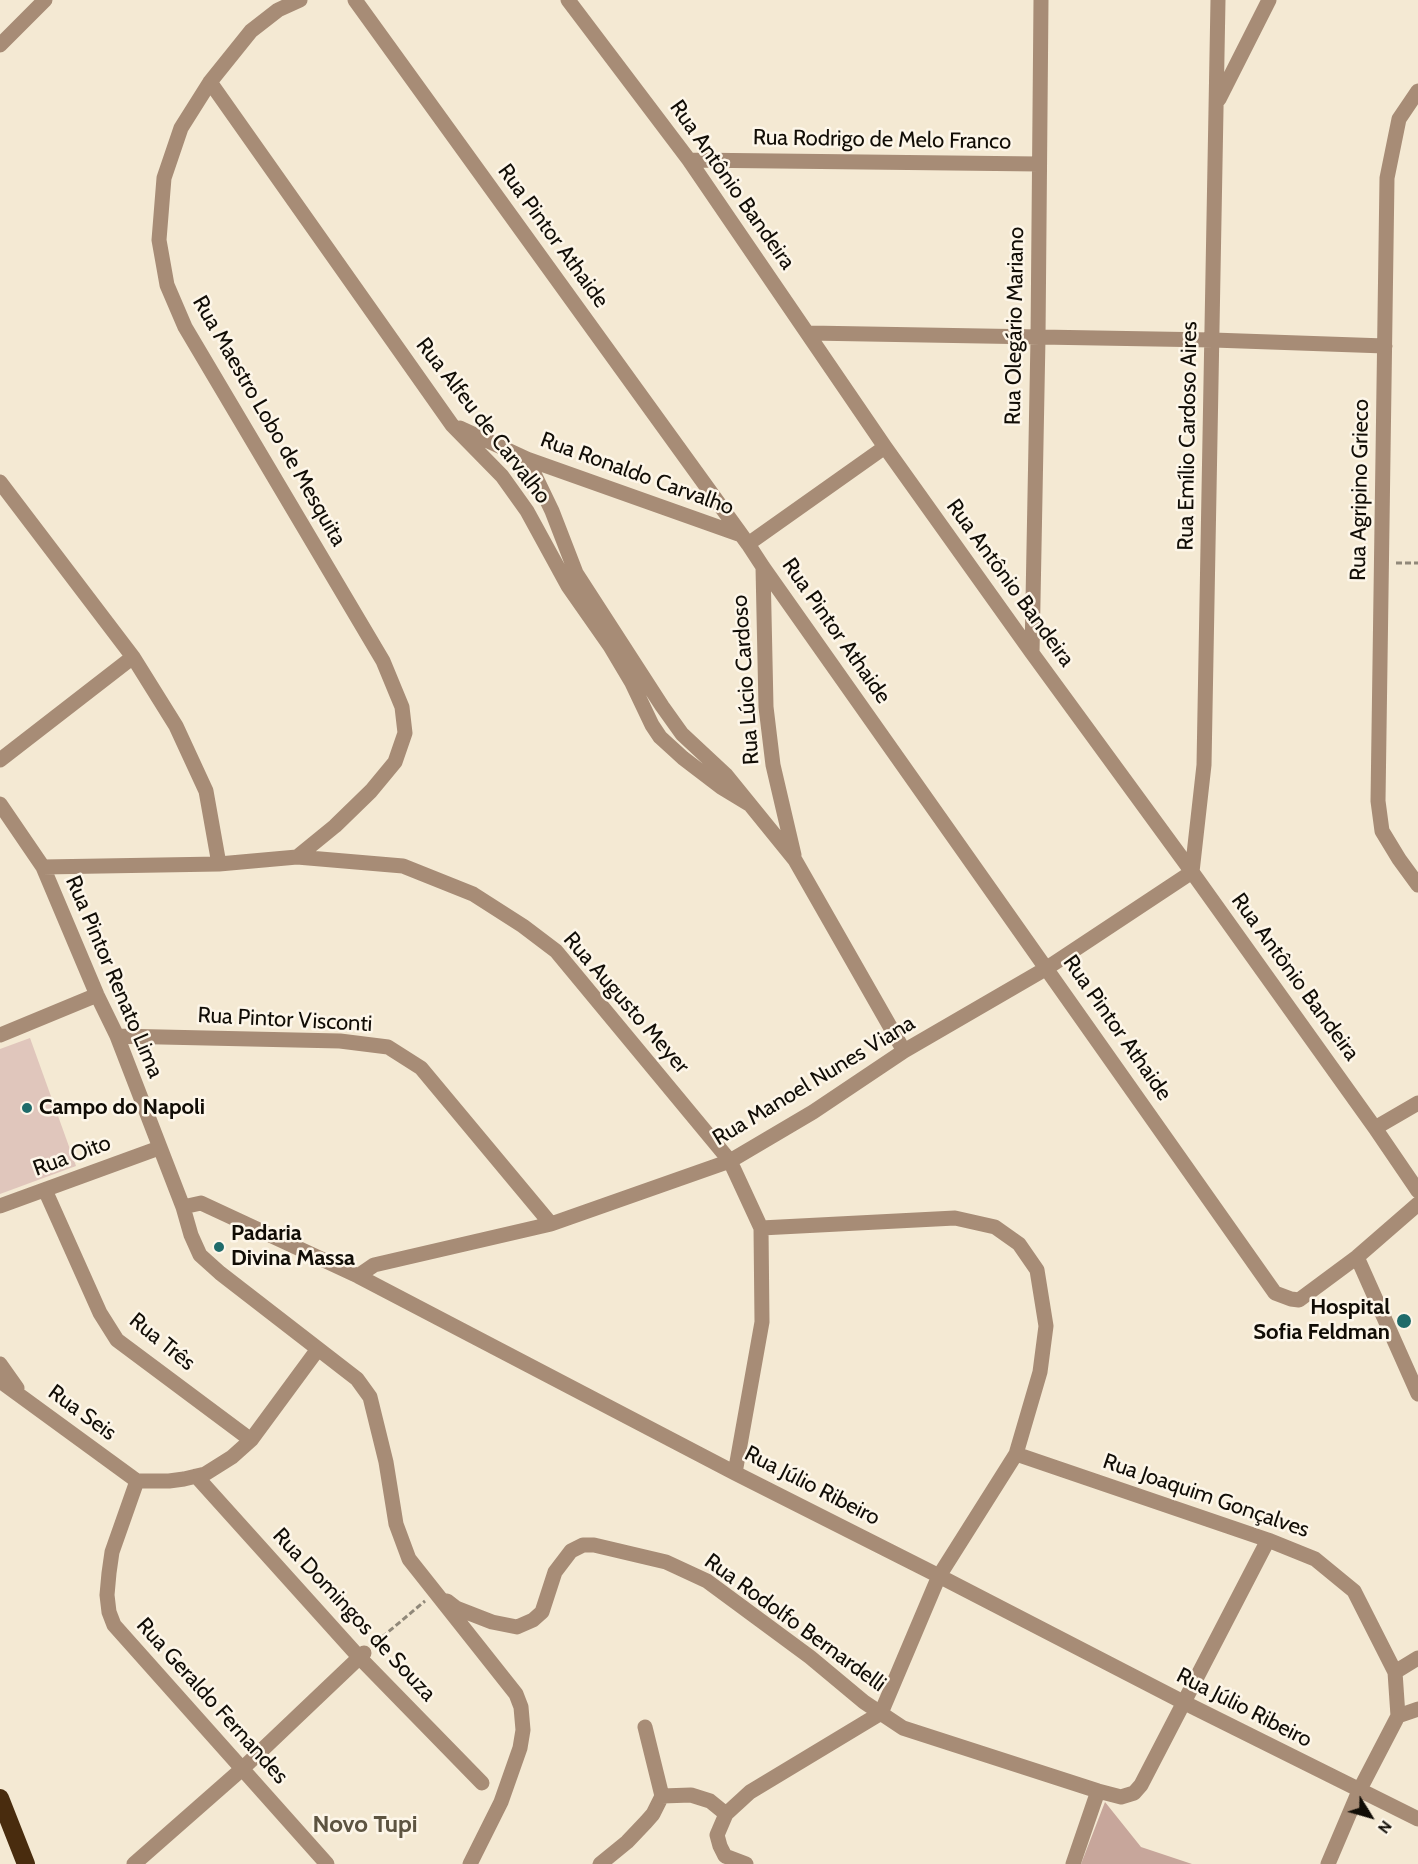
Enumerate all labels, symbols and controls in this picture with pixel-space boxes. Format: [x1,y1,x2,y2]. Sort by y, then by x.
street label: Rua Antônio Bandeira [664,95,800,275]
street label: Rua Rodrigo de Melo Franco [753,125,1011,155]
street label: Rua Pintor Athaide [492,159,614,313]
street label: Rua Olegário Mariano [1000,227,1030,425]
street label: Rua Maestro Lobo de Mesquita [186,291,352,551]
street label: Rua Emílio Cardoso Aires [1173,321,1203,551]
street label: Rua Alfeu de Carvalho [410,333,556,509]
street label: Rua Agripino Grieco [1345,399,1375,581]
street label: Rua Ronaldo Carvalho [537,427,737,521]
street label: Rua Antônio Bandeira [940,494,1080,672]
street label: Rua Pintor Athaide [776,553,896,709]
street label: Rua Lúcio Cardoso [727,594,765,766]
street label: Rua Pintor Renato Lima [59,872,169,1082]
street label: Rua Antônio Bandeira [1225,888,1365,1066]
street label: Rua Augusto Meyer [557,927,695,1079]
street label: Rua Pintor Athaide [1057,950,1177,1106]
street label: Rua Pintor Visconti [197,1002,373,1038]
street label: Rua Manoel Nunes Viana [708,1010,920,1152]
place label: Campo do Napoli [39,1095,205,1121]
marker: Campo do Napoli [20,1101,34,1115]
street label: Rua Oito [29,1130,115,1182]
place label: Padaria Divina Massa [231,1221,355,1272]
marker: Padaria Divina Massa [212,1240,226,1254]
place label: Hospital Sofia Feldman [1253,1295,1390,1346]
street label: Rua Três [124,1308,200,1376]
marker: Hospital Sofia Feldman [1395,1312,1413,1330]
street label: Rua Seis [43,1379,121,1447]
street label: Rua Júlio Ribeiro [740,1441,884,1531]
street label: Rua Joaquim Gonçalves [1099,1448,1313,1544]
street label: Rua Domingos de Souza [267,1523,441,1707]
street label: Rua Rodolfo Bernardelli [699,1548,891,1698]
street label: Rua Geraldo Fernandes [131,1613,293,1789]
street label: Rua Júlio Ribeiro [1172,1663,1316,1753]
north arrow [1340,1786,1400,1846]
district label: Novo Tupi [313,1811,417,1839]
text: N [1374,1817,1396,1837]

